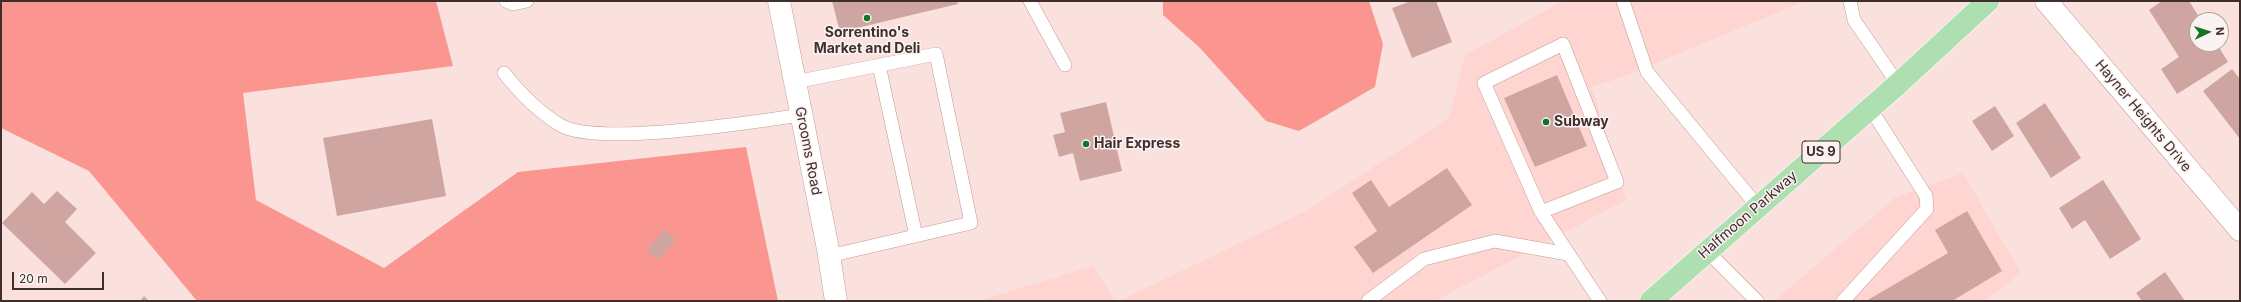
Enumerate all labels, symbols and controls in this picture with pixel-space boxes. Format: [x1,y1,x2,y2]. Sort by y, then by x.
north arrow [2189,12,2229,52]
marker: Sorrentino's Market and Deli [862,13,872,23]
place label: Sorrentino's Market and Deli [814,25,920,58]
text: N [2213,27,2227,36]
street label: Hayner Heights Drive [2091,57,2195,175]
street label: Grooms Road [791,105,825,197]
place label: Subway [1554,114,1609,130]
marker: Subway [1541,117,1551,127]
place label: Hair Express [1094,136,1180,152]
marker: Hair Express [1081,139,1091,149]
road number: US 9 [1802,141,1840,163]
street label: Halfmoon Parkway [1695,168,1801,262]
scale bar [14,264,106,290]
text: 20 m [19,271,48,286]

